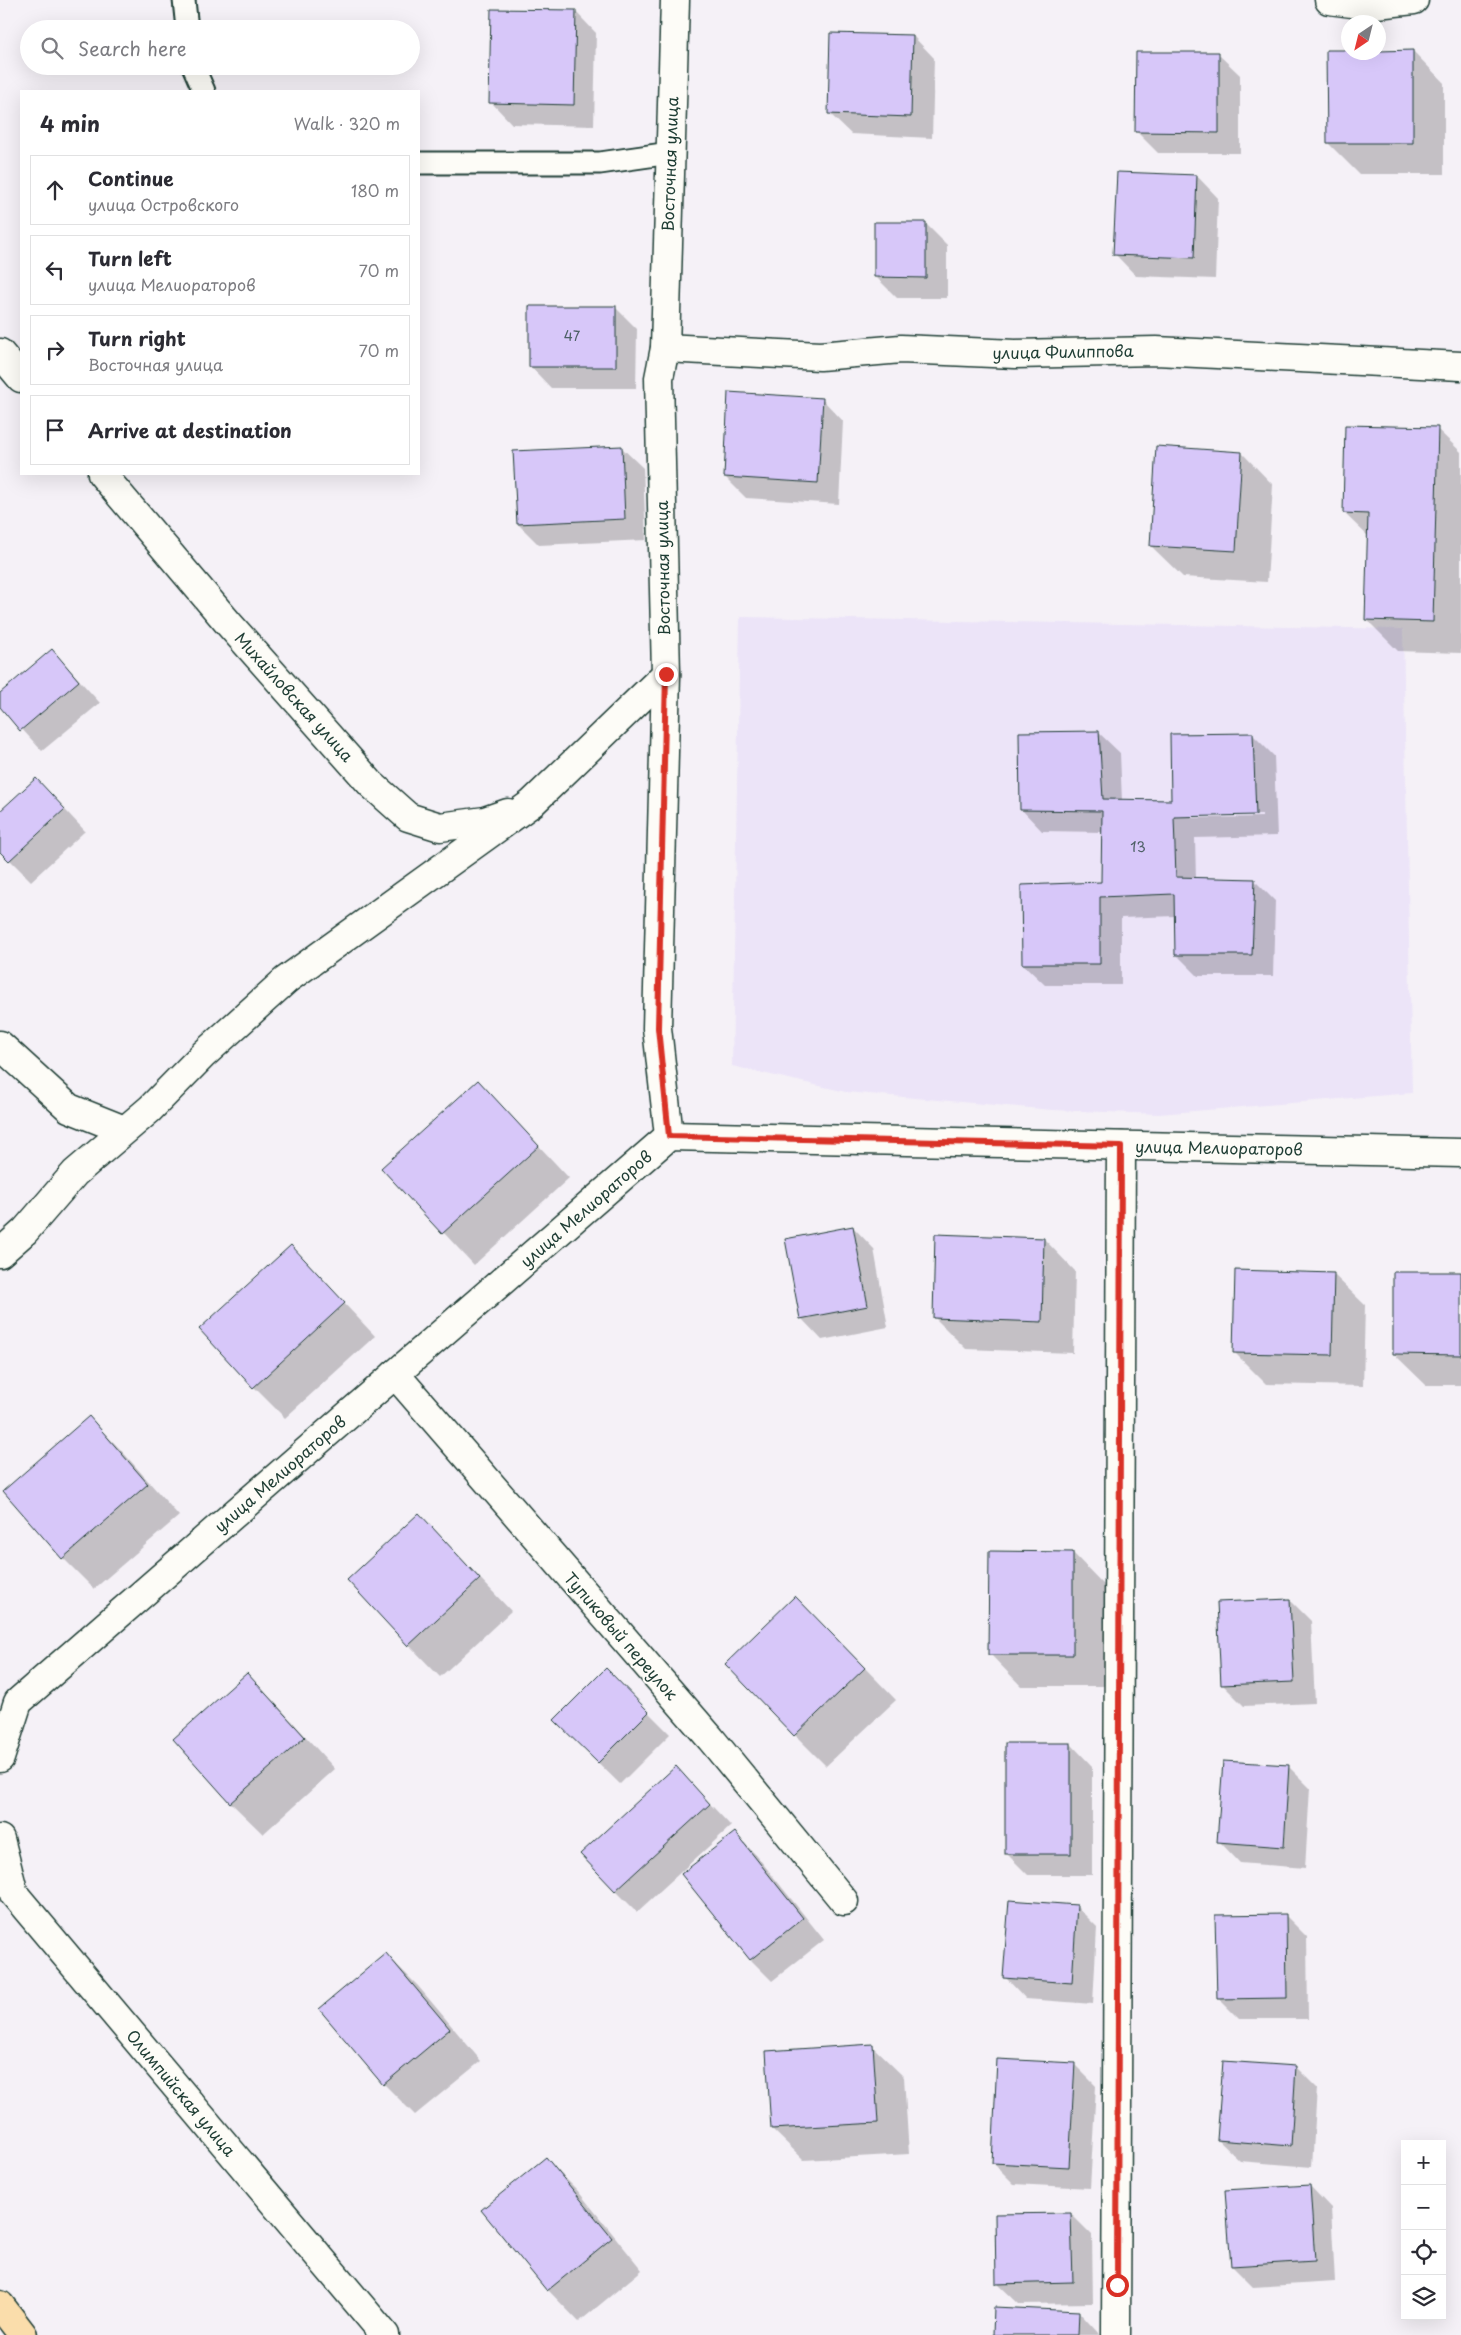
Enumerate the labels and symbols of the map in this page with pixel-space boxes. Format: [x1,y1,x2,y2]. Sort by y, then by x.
north arrow [1341,15,1386,60]
street label: Восточная улица [655,96,683,232]
house number: 47 [564,325,581,346]
street label: улица Филиппова [992,338,1134,364]
street label: Восточная улица [649,500,675,636]
street label: Михайловская улица [230,626,360,766]
route end [655,663,678,686]
house number: 13 [1130,836,1146,857]
street label: улица Мелиораторов [1135,1134,1303,1160]
street label: улица Мелиораторов [514,1144,656,1272]
street label: улица Мелиораторов [208,1409,350,1537]
street label: Тупиковый переулок [559,1566,685,1705]
street label: Олимпийская улица [121,2024,242,2161]
route start [1106,2274,1129,2297]

